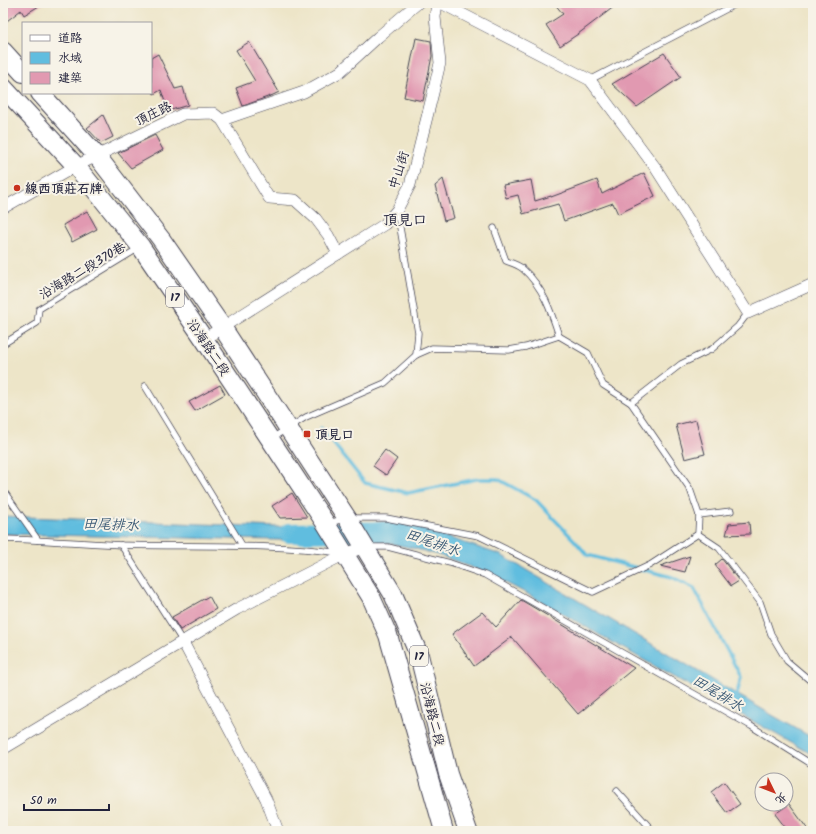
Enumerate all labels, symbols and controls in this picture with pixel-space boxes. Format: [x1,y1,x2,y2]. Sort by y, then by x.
legend [22,22,152,94]
text: 道路 [58,29,82,48]
text: 水域 [58,49,82,68]
text: 建築 [58,69,82,88]
street label: 頂庄路 [132,96,176,132]
street label: 中山街 [383,149,415,192]
place label: 線西頂莊石牌 [25,179,103,200]
marker: 線西頂莊石牌 [12,183,22,193]
district label: 頂見口 [382,209,428,233]
street label: 沿海路二段370巷 [35,237,130,306]
road number: 17 [166,287,184,307]
street label: 沿海路二段 [181,315,235,381]
place label: 頂見口 [315,425,354,446]
marker: 頂見口 [302,429,312,439]
water label: 田尾排水 [83,513,140,537]
water label: 田尾排水 [403,523,464,563]
road number: 17 [410,646,428,666]
water label: 田尾排水 [688,670,748,718]
street label: 沿海路二段 [413,680,450,748]
north arrow [754,772,794,812]
scale bar [24,786,109,812]
text: 北 [770,788,791,808]
text: 50 m [30,791,57,810]

